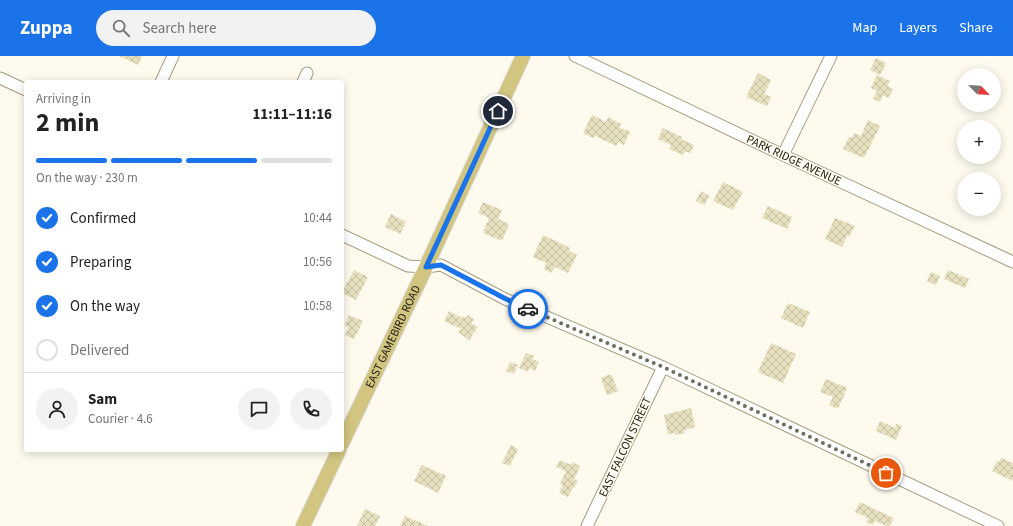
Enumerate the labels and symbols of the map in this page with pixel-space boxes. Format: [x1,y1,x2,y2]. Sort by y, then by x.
north arrow [957,68,1001,112]
pin [481,94,515,128]
street label: PARK RIDGE AVENUE [743,131,844,190]
street label: EAST GAMEBIRD ROAD [361,282,425,391]
courier [508,289,548,329]
street label: EAST FALCON STREET [595,394,656,500]
pin [869,456,903,490]

